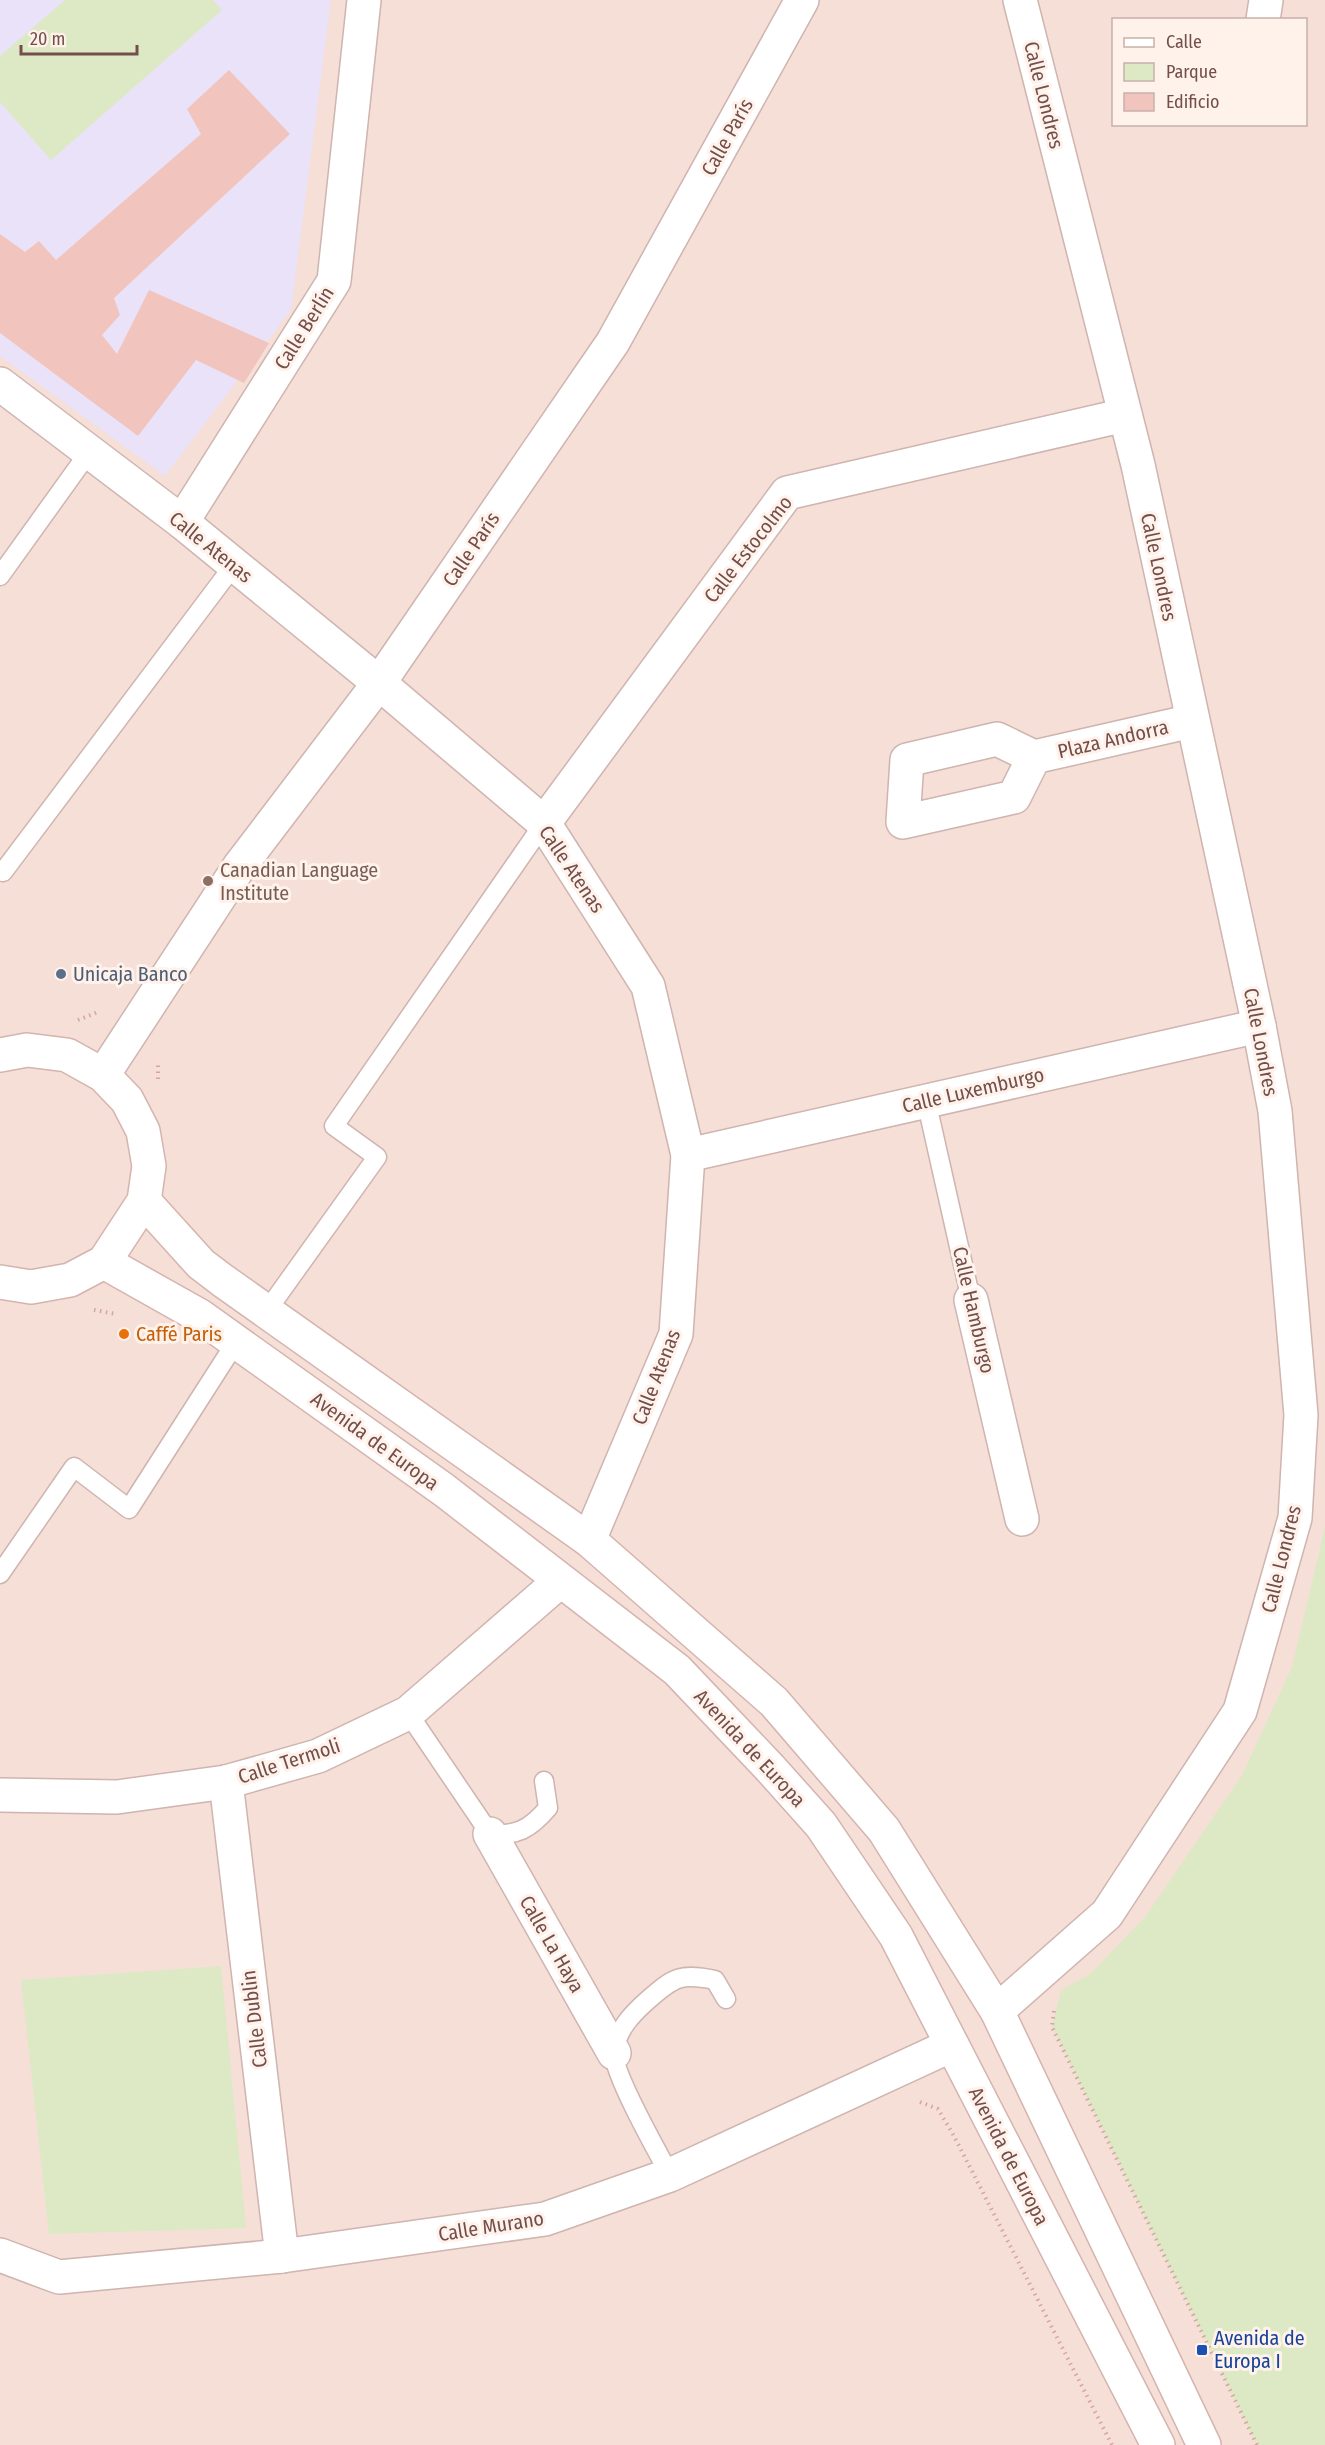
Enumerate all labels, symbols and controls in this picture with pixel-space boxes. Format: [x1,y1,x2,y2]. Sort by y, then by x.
scale bar [21,18,136,56]
legend [1112,18,1307,126]
text: 20 m [30,28,65,50]
text: Calle [1166,31,1202,53]
street label: Calle Londres [1019,39,1069,151]
text: Parque [1166,61,1217,83]
text: Edificio [1166,91,1219,113]
street label: Calle París [696,94,758,180]
street label: Calle Berlín [269,282,339,374]
street label: Calle Estocolmo [699,491,797,607]
street label: Calle Atenas [165,506,257,588]
street label: Calle París [437,507,505,591]
street label: Calle Londres [1136,511,1182,623]
street label: Plaza Andorra [1055,715,1171,763]
street label: Calle Atenas [534,821,610,917]
place label: Canadian Language Institute [220,858,378,905]
marker: Canadian Language Institute [201,874,215,888]
place label: Unicaja Banco [73,962,188,986]
marker: Unicaja Banco [54,967,68,981]
street label: Calle Londres [1239,986,1283,1098]
street label: Calle Luxemburgo [900,1062,1046,1118]
street label: Calle Hamburgo [948,1244,1000,1376]
place label: Caffé Paris [136,1322,222,1346]
street label: Calle Atenas [627,1326,685,1428]
marker: Caffé Paris [117,1327,131,1341]
street label: Avenida de Europa [306,1387,444,1495]
street label: Calle Londres [1256,1503,1306,1615]
street label: Avenida de Europa [689,1684,811,1812]
street label: Calle Termoli [235,1733,343,1789]
street label: Calle La Haya [515,1891,589,1997]
street label: Calle Dublin [236,1969,272,2069]
street label: Avenida de Europa [964,2083,1054,2229]
street label: Calle Murano [437,2206,545,2246]
place label: Avenida de Europa I [1214,2326,1305,2373]
marker: Avenida de Europa I [1195,2343,1209,2357]

